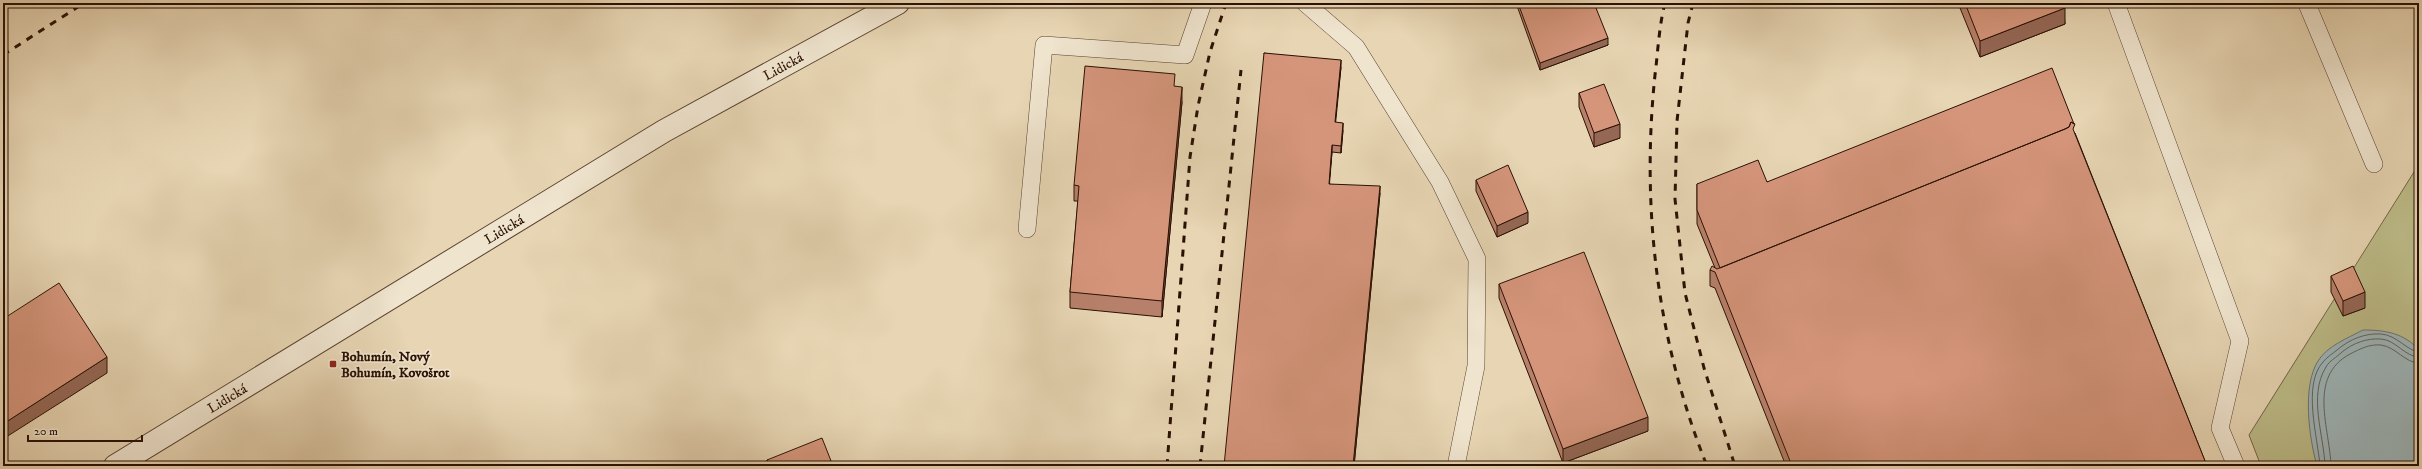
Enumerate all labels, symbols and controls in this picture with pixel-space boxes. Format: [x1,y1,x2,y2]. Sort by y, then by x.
street label: Lidická [760,49,807,85]
street label: Lidická [481,211,528,249]
place label: Bohumín, Nový Bohumín, Kovošrot [341,348,450,382]
marker: Bohumín, Nový Bohumín, Kovošrot [328,359,338,369]
street label: Lidická [204,380,251,418]
scale bar [28,417,142,443]
text: 20 m [34,424,58,439]

